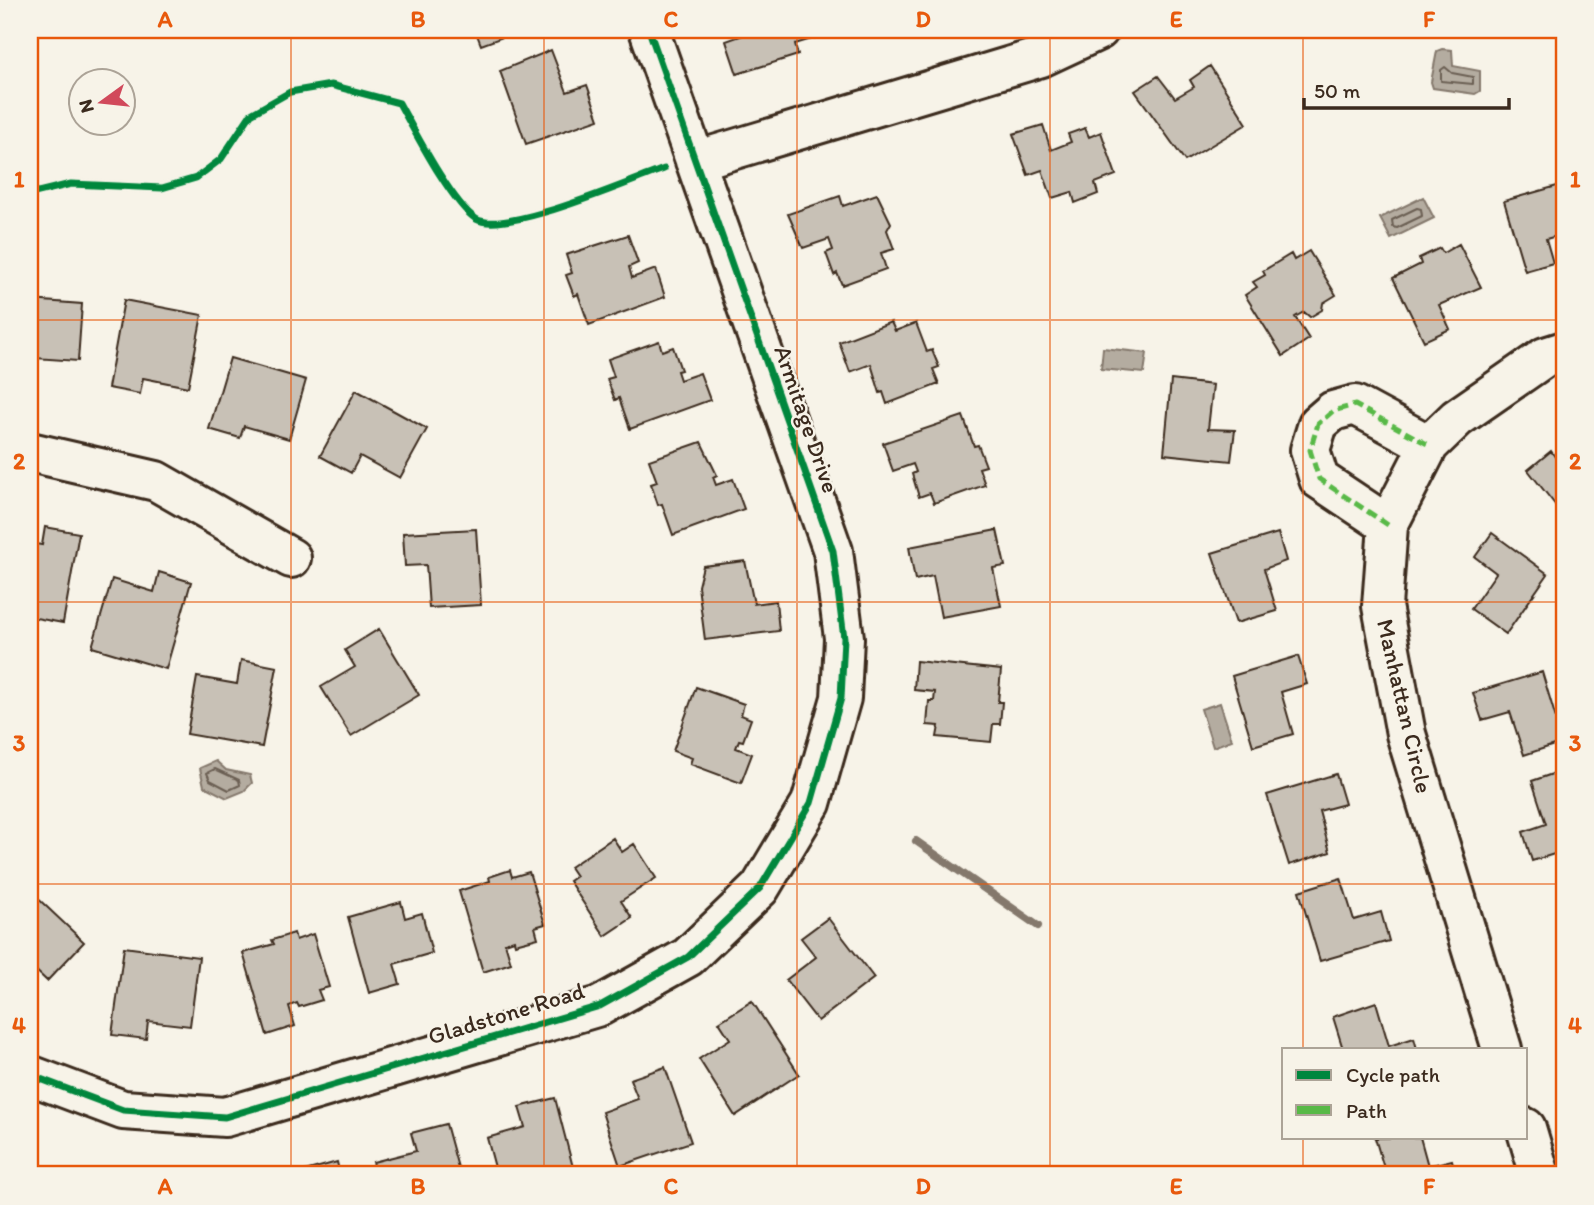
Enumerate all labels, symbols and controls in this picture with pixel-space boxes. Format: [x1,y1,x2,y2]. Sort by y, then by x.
text: A [157,5,173,33]
text: B [411,5,426,33]
text: C [664,5,679,33]
text: D [915,5,931,33]
text: E [1170,5,1183,33]
text: F [1423,5,1436,33]
north arrow [66,66,136,136]
scale bar [1304,66,1508,110]
text: 50 m [1314,78,1361,103]
text: N [73,97,99,115]
text: 1 [14,165,25,193]
text: 1 [1570,165,1581,193]
street label: Armitage Drive [768,341,846,497]
text: 2 [13,447,26,475]
text: 2 [1569,447,1582,475]
street label: Manhattan Circle [1371,616,1439,796]
text: 3 [13,729,26,757]
text: 3 [1569,729,1582,757]
street label: Gladstone Road [424,975,588,1051]
text: 4 [12,1011,26,1039]
text: 4 [1568,1011,1582,1039]
legend [1282,1048,1528,1138]
text: Cycle path [1346,1062,1440,1087]
text: Path [1346,1098,1387,1123]
text: A [157,1172,173,1200]
text: B [411,1172,426,1200]
text: C [664,1172,679,1200]
text: D [915,1172,931,1200]
text: E [1170,1172,1183,1200]
text: F [1423,1172,1436,1200]

